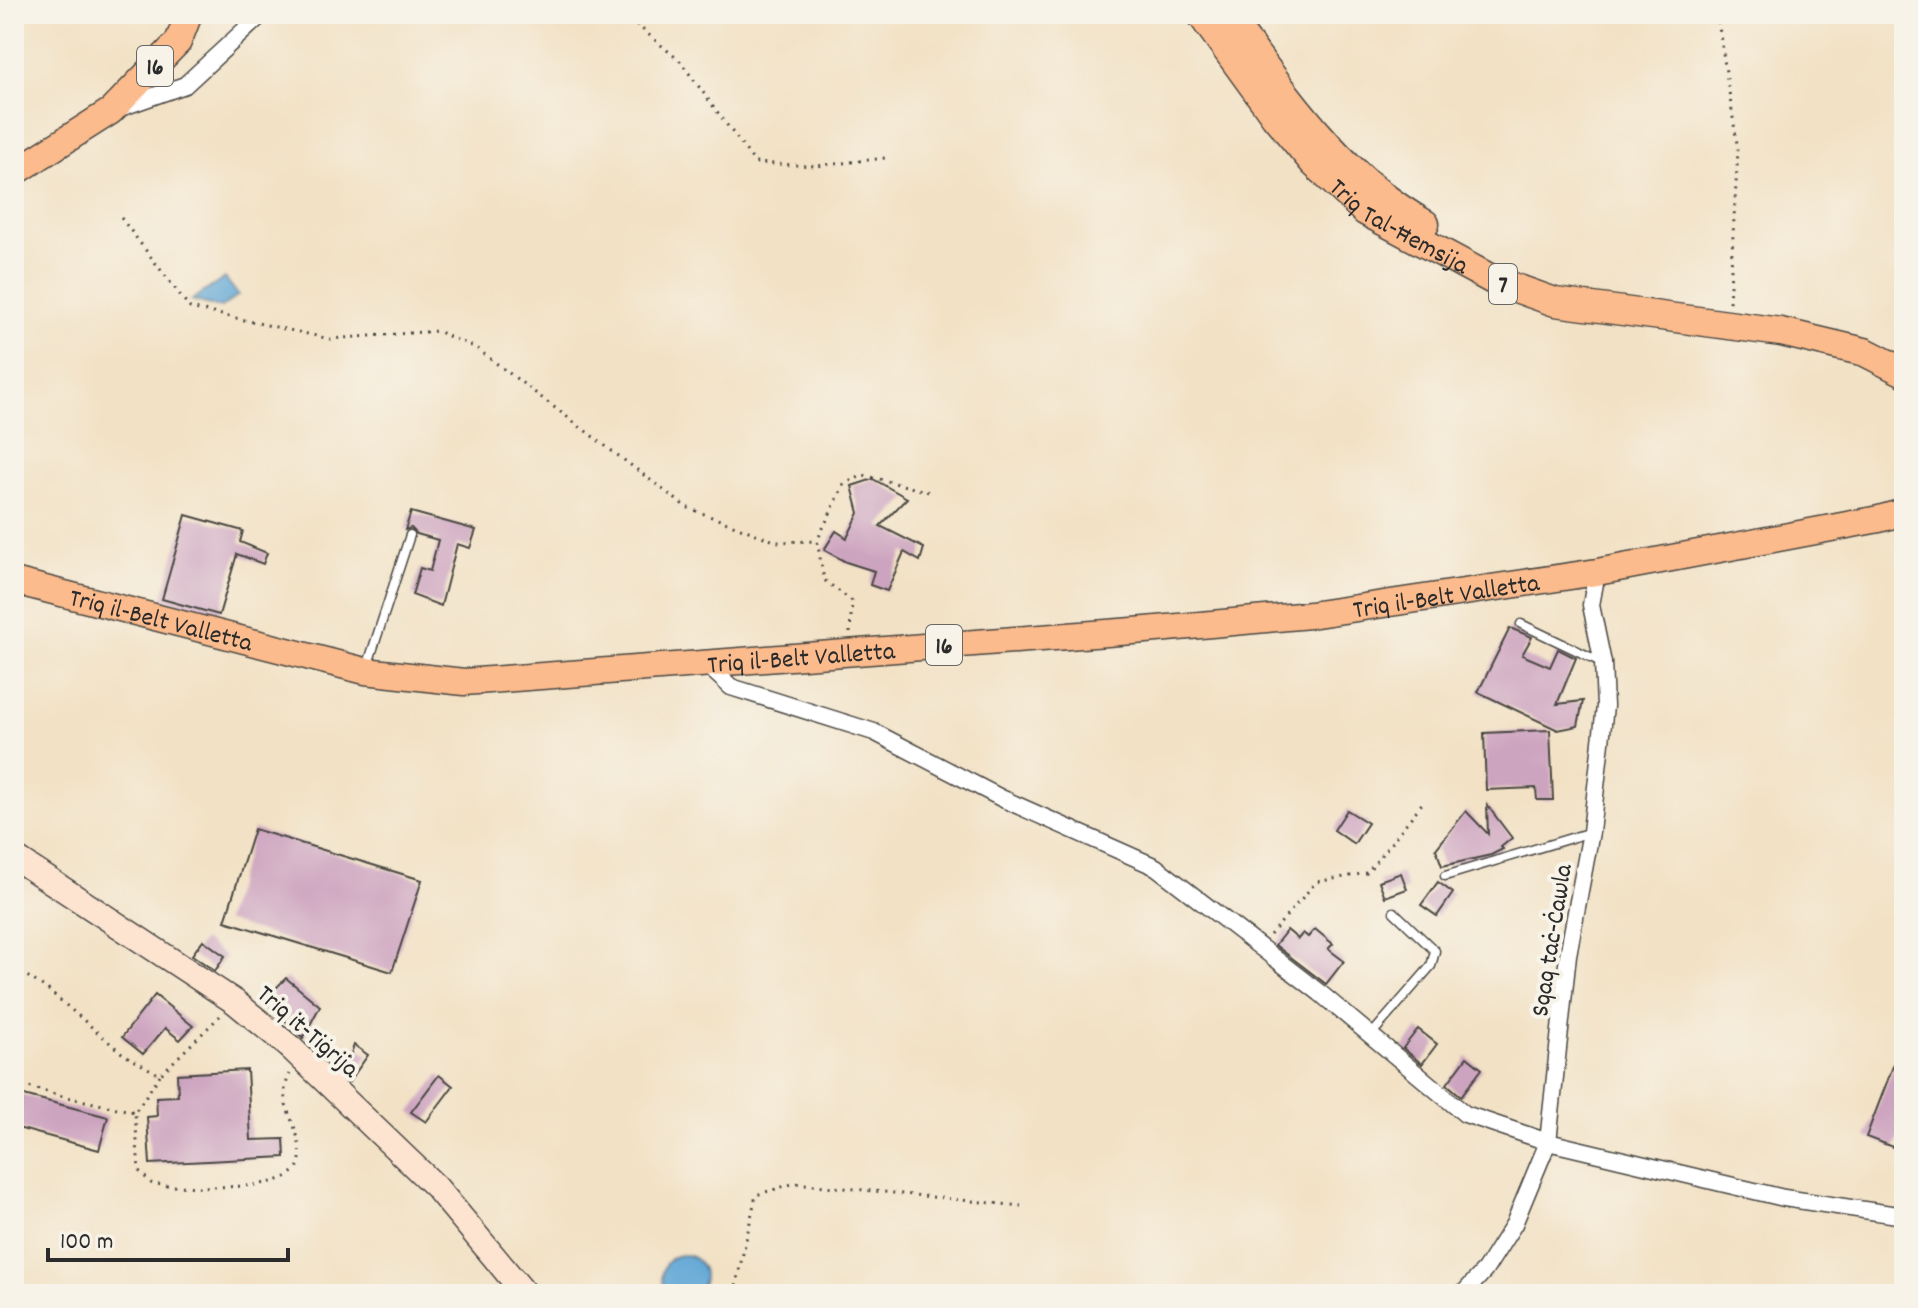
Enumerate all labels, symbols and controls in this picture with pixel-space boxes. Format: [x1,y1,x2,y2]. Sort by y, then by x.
road number: 16 [137,46,173,86]
street label: Triq Tal-Ħemsija [1319,171,1475,286]
road number: 7 [1489,264,1517,304]
street label: Triq il-Belt Valletta [1351,566,1543,630]
street label: Triq il-Belt Valletta [65,581,257,664]
road number: 16 [926,625,962,665]
street label: Triq il-Belt Valletta [706,634,897,685]
street label: Sqaq taċ-Ċawla [1523,861,1584,1020]
street label: Triq it-Tiġrija [247,978,367,1088]
scale bar [48,1212,288,1262]
text: 100 m [60,1226,113,1260]

